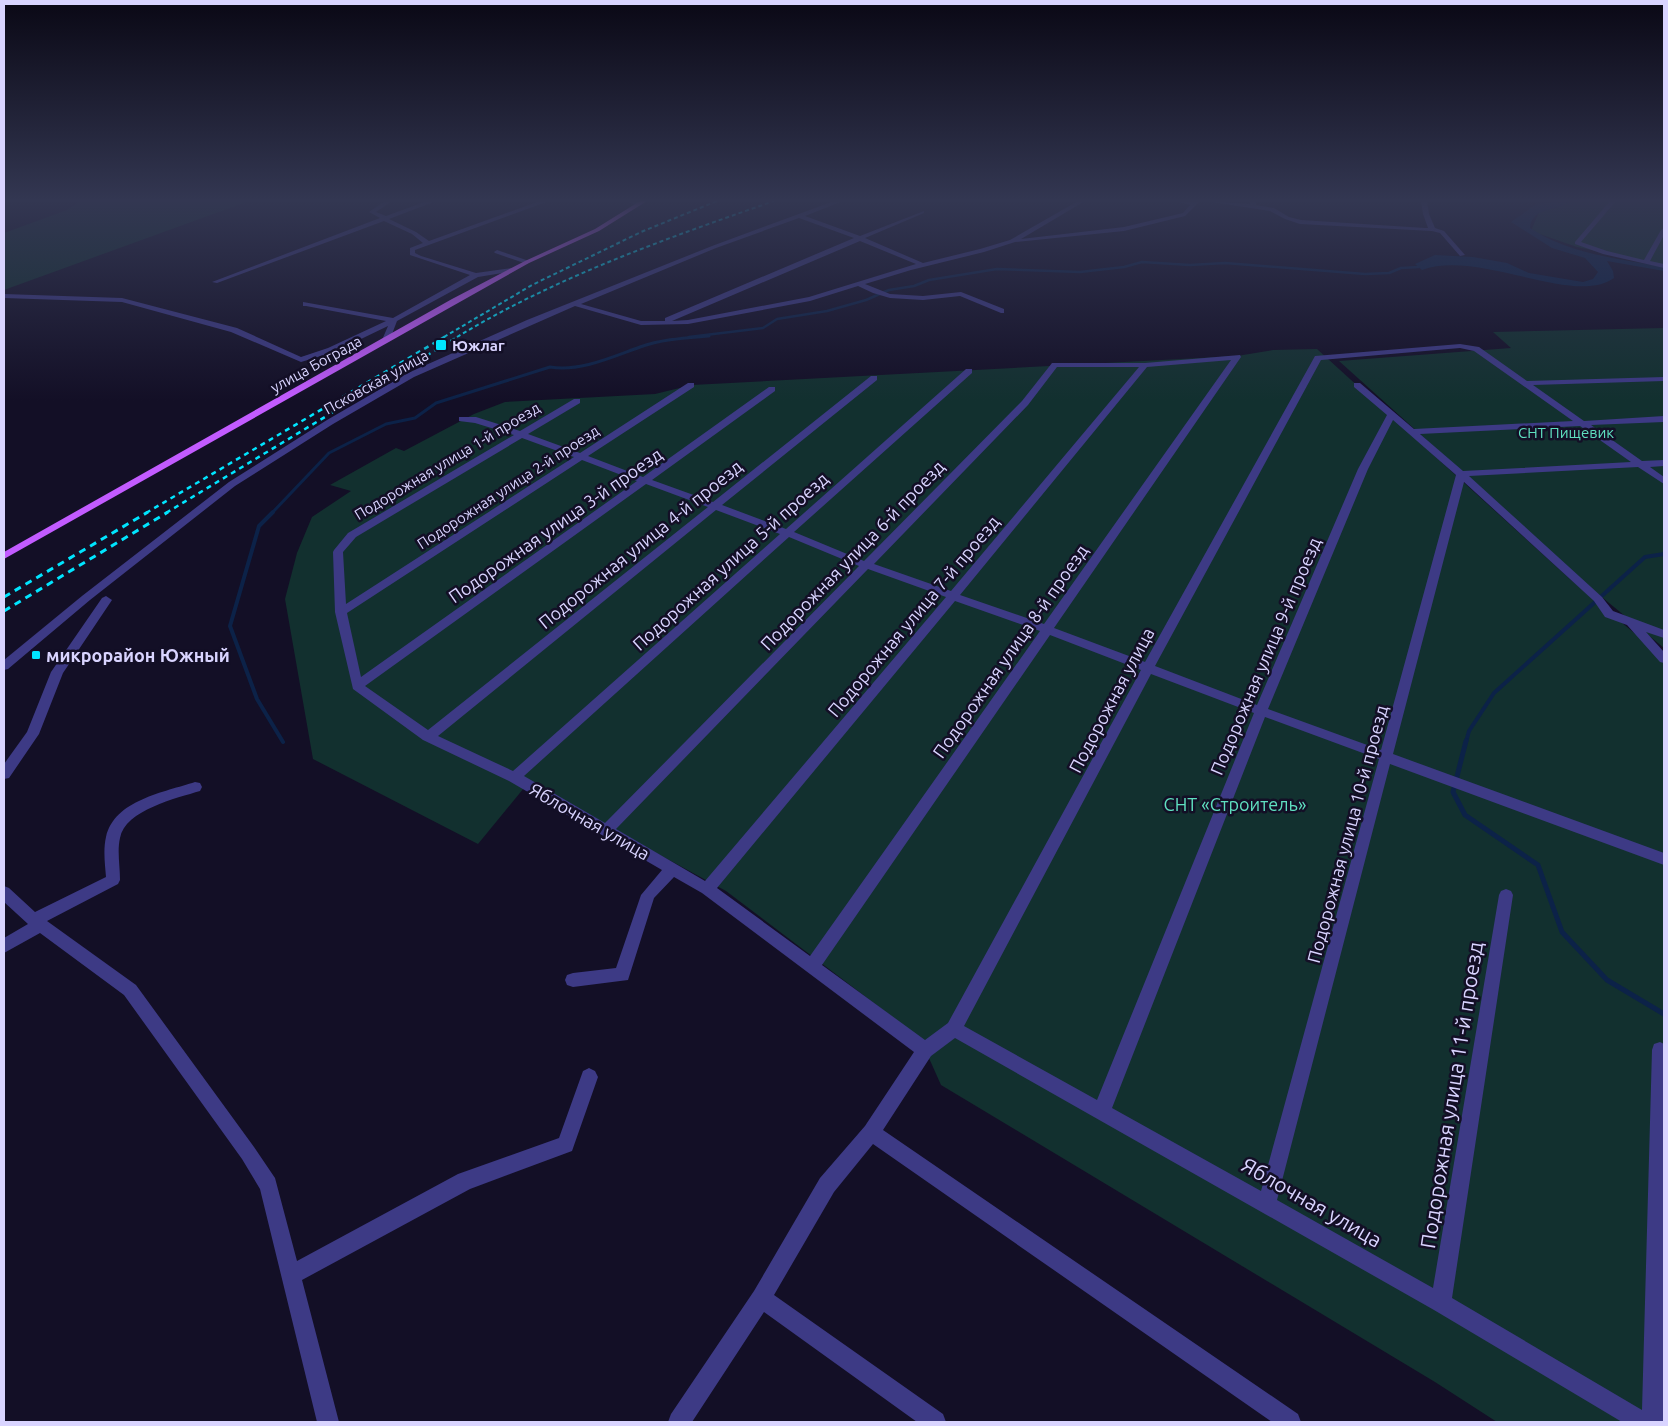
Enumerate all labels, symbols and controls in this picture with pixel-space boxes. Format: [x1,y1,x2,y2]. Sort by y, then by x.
street label: улица Бограда [267,332,365,396]
place label: Южлаг [452,337,505,354]
marker: Южлаг [434,338,448,352]
street label: Псковская улица [321,346,431,418]
street label: Подорожная улица 1-й проезд [351,399,543,523]
street label: Подорожная улица 2-й проезд [414,422,602,552]
park label: СНТ Пищевик [1518,424,1614,441]
street label: Подорожная улица 3-й проезд [444,443,666,607]
street label: Подорожная улица 4-й проезд [534,455,746,632]
street label: Подорожная улица 6-й проезд [756,456,948,654]
street label: Подорожная улица 5-й проезд [628,468,832,654]
street label: Подорожная улица 7-й проезд [823,511,1003,720]
street label: Подорожная улица 9-й проезд [1206,534,1324,778]
street label: Подорожная улица 8-й проезд [928,540,1092,762]
street label: Подорожная улица [1064,624,1158,776]
place label: микрорайон Южный [46,645,230,665]
marker: микрорайон Южный [30,649,42,661]
street label: Подорожная улица 10-й проезд [1303,703,1391,965]
street label: Яблочная улица [527,779,653,863]
park label: СНТ «Строитель» [1164,794,1306,814]
street label: Подорожная улица 11-й проезд [1415,940,1487,1250]
street label: Яблочная улица [1238,1152,1386,1252]

